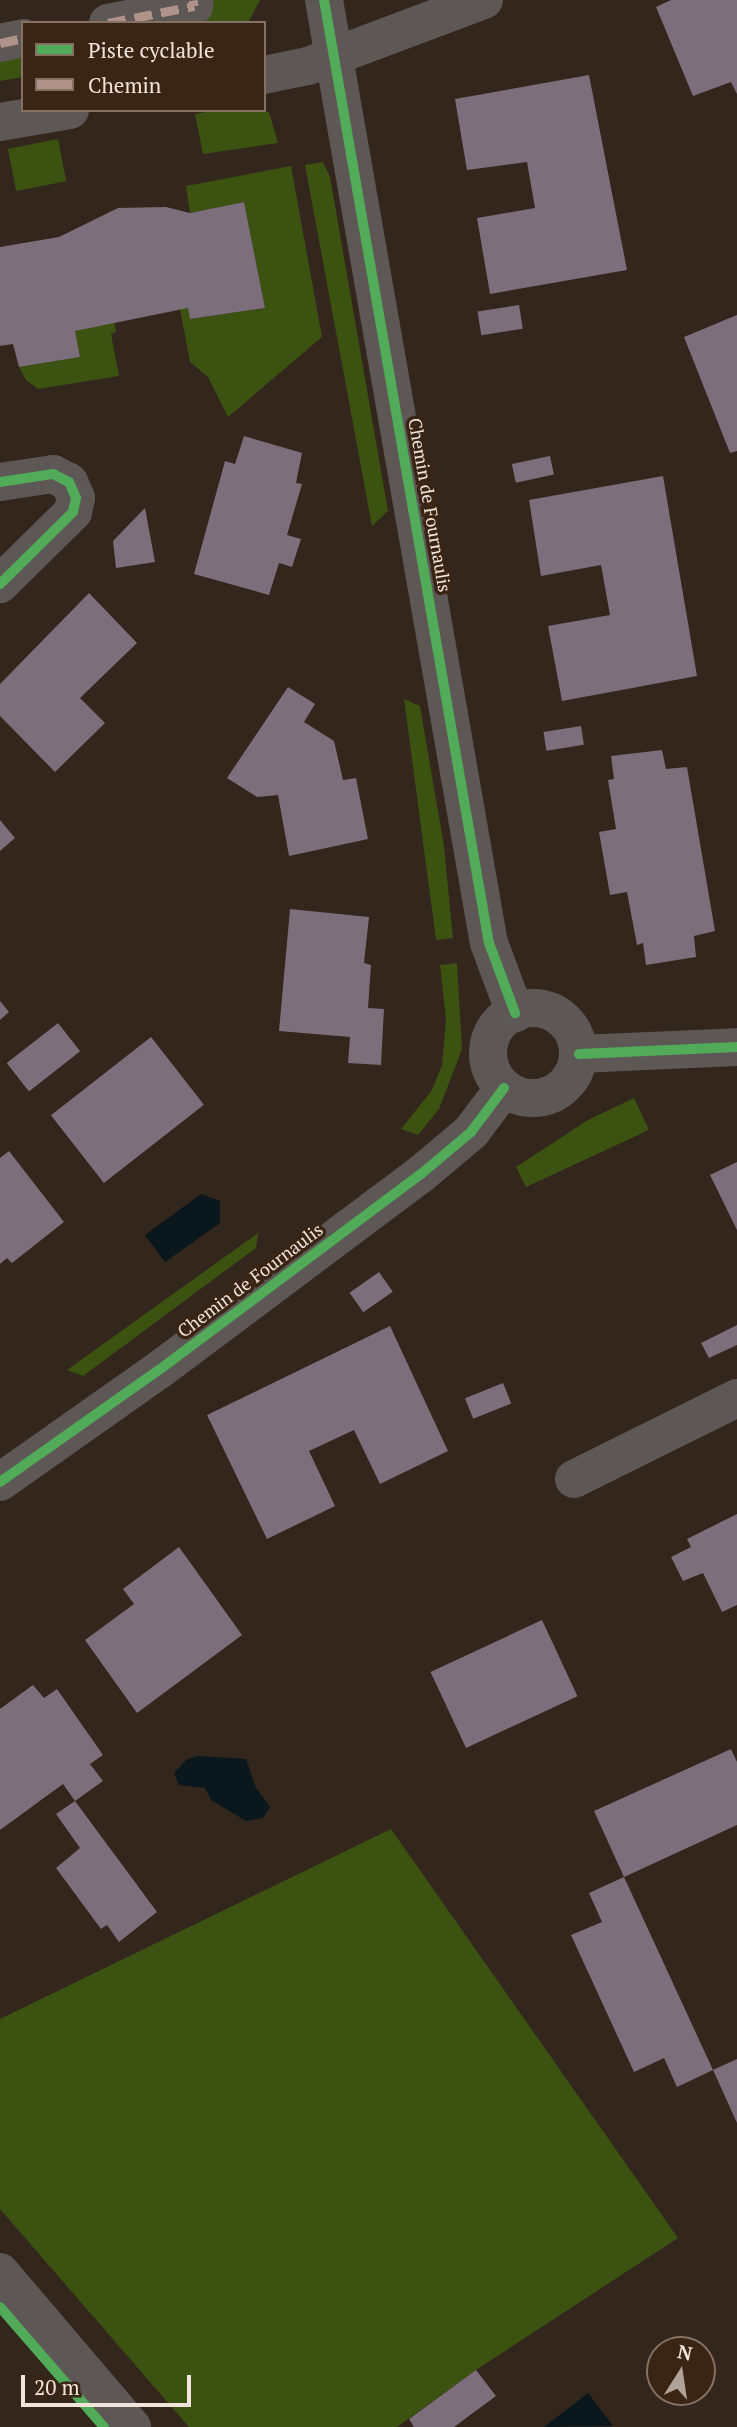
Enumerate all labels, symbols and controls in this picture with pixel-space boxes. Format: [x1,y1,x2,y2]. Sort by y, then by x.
legend [21,21,266,112]
text: Piste cyclable [88,36,214,64]
text: Chemin [88,71,161,99]
street label: Chemin de Fournaulis [404,416,456,594]
street label: Chemin de Fournaulis [173,1218,327,1342]
north arrow [646,2336,716,2406]
text: N [675,2338,695,2366]
scale bar [24,2360,194,2404]
text: 20 m [34,2373,80,2401]

